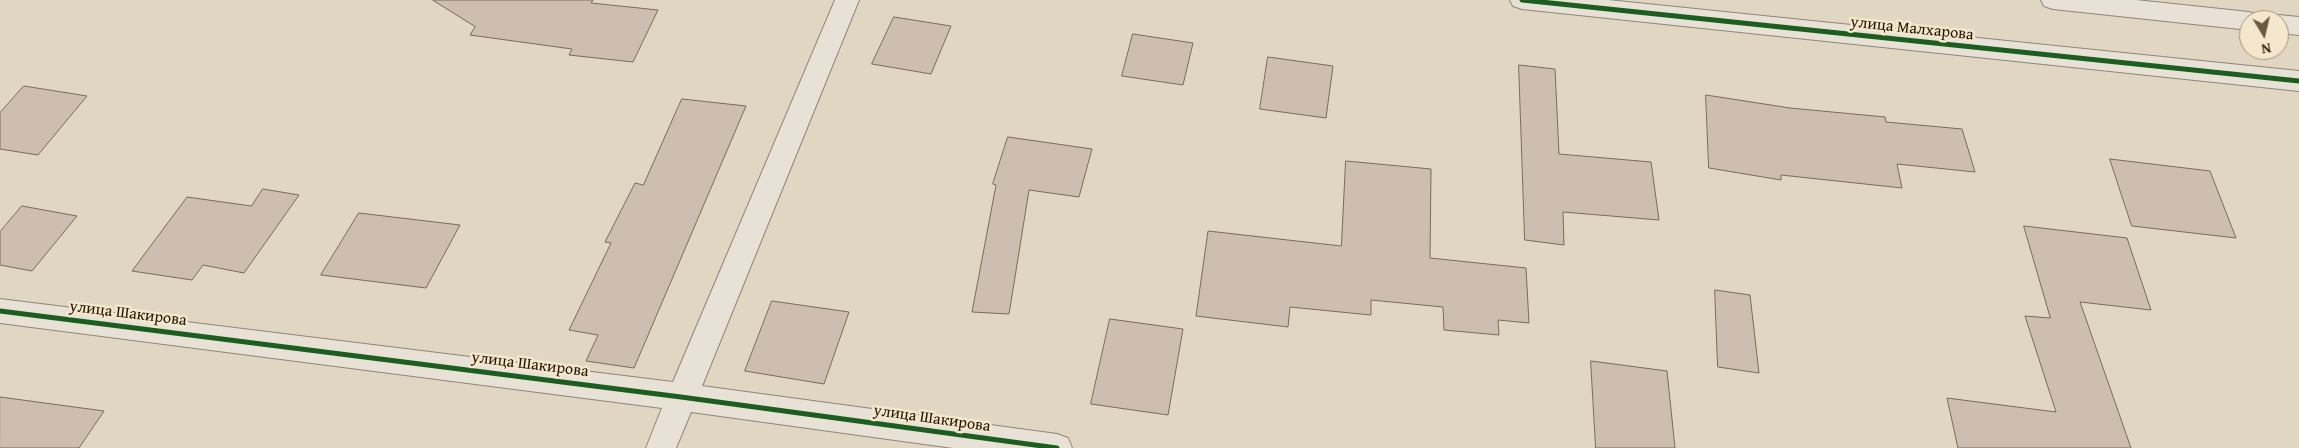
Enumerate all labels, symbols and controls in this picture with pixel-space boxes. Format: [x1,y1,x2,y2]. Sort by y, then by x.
north arrow [2239,10,2289,60]
street label: улица Малхарова [1849,13,1975,45]
text: N [2260,38,2272,59]
street label: улица Шакирова [68,297,188,331]
street label: улица Шакирова [470,348,590,382]
street label: улица Шакирова [872,401,992,437]

